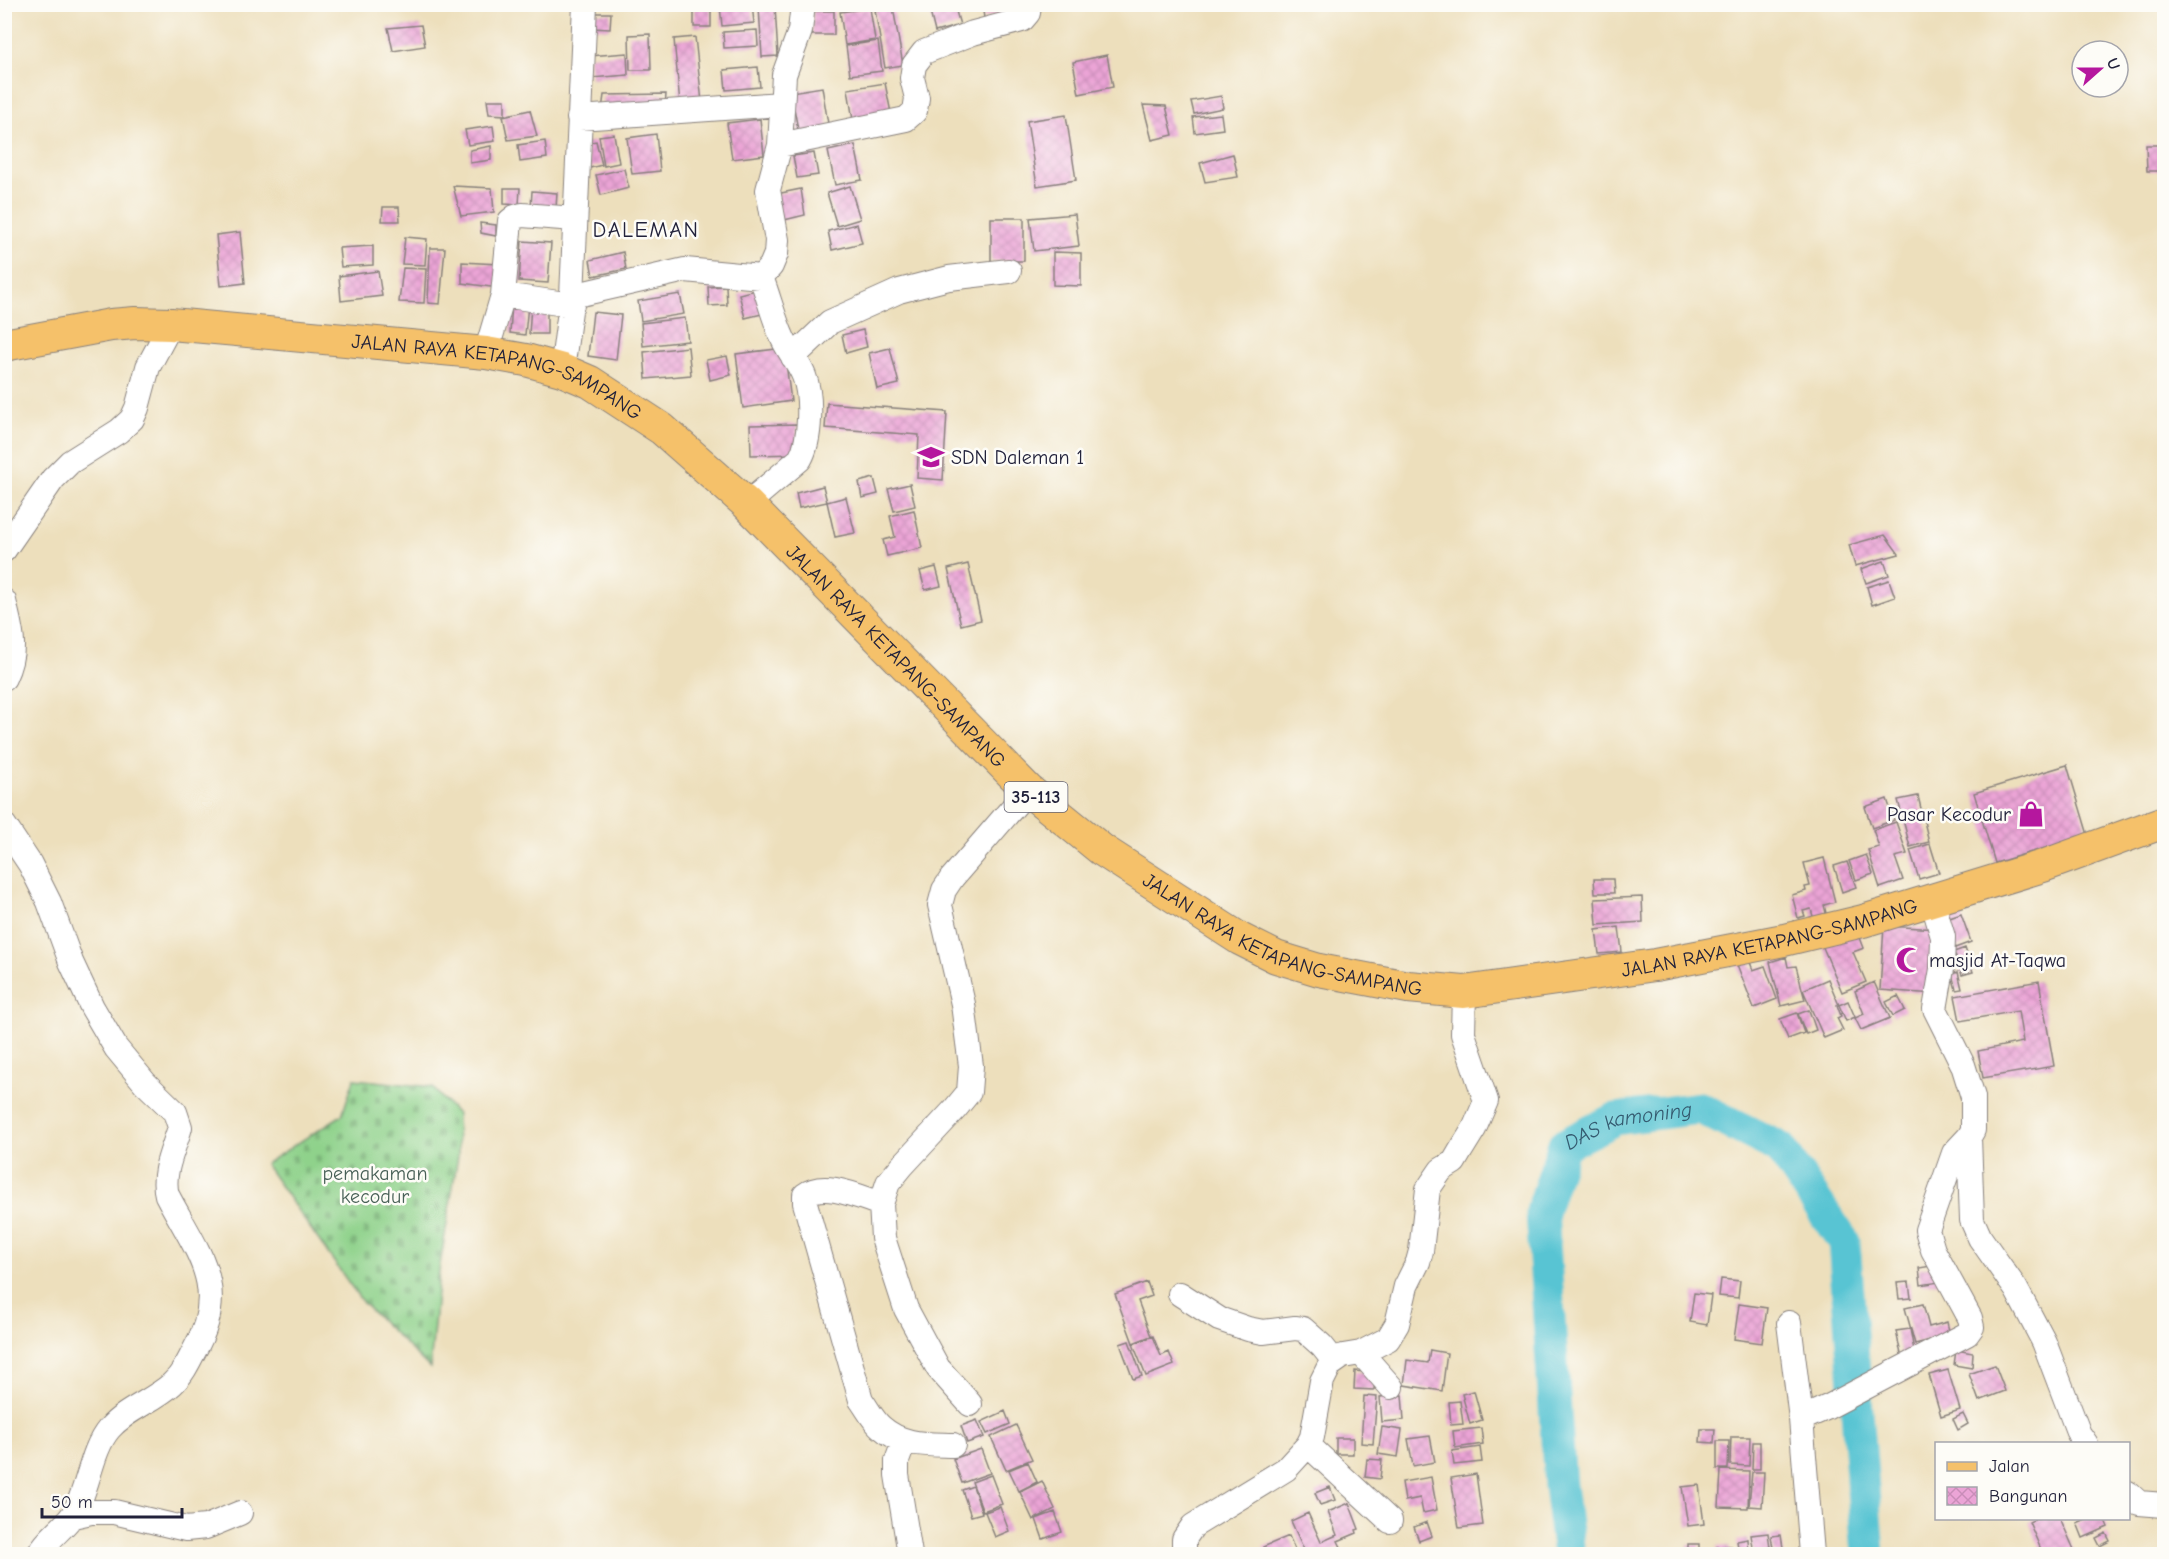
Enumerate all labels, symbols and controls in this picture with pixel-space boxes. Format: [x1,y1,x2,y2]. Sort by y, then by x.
north arrow [2070,39,2130,99]
text: U [2103,56,2123,72]
district label: DALEMAN [592,217,700,243]
street label: JALAN RAYA KETAPANG-SAMPANG [351,330,646,425]
school or university icon: SDN Daleman 1 [916,442,946,472]
place label: SDN Daleman 1 [951,446,1084,469]
street label: JALAN RAYA KETAPANG-SAMPANG [781,540,1010,772]
road number: 35-113 [1004,782,1068,812]
shop icon: Pasar Kecodur [2016,799,2046,829]
place label: Pasar Kecodur [1887,803,2011,826]
street label: JALAN RAYA KETAPANG-SAMPANG [1139,869,1423,1000]
street label: JALAN RAYA KETAPANG-SAMPANG [1620,894,1921,982]
mosque icon: masjid At-Taqwa [1894,945,1924,975]
place label: masjid At-Taqwa [1929,949,2066,972]
water label: DAS kamoning [1560,1097,1693,1155]
park label: pemakaman kecodur [323,1162,428,1208]
legend [1935,1442,2130,1520]
text: Jalan [1989,1456,2030,1477]
scale bar [42,1481,182,1519]
text: Bangunan [1989,1486,2067,1507]
text: 50 m [51,1492,93,1513]

